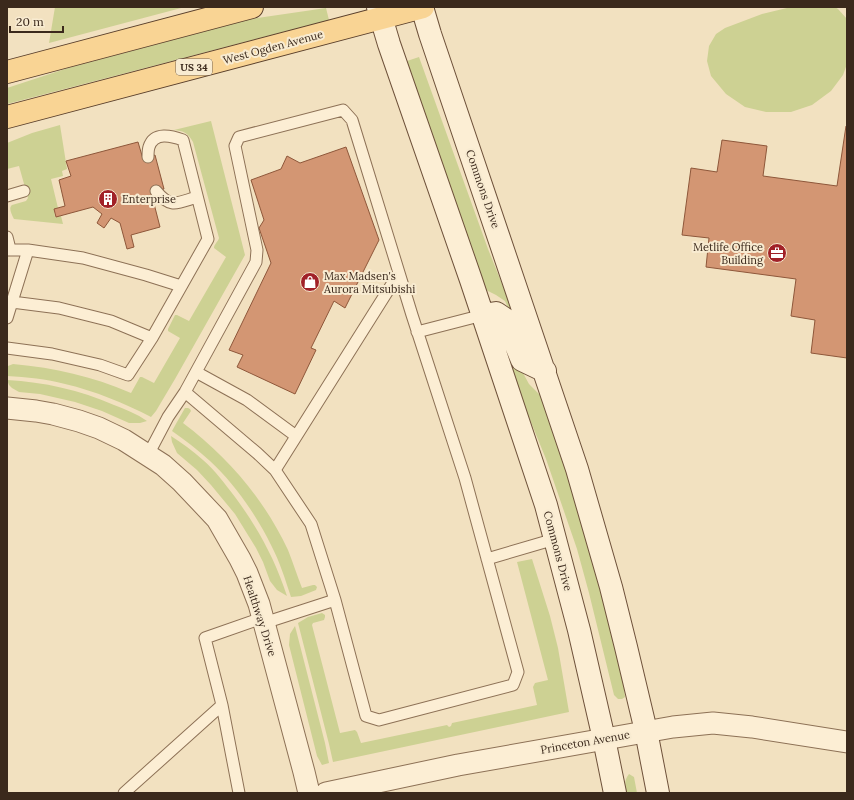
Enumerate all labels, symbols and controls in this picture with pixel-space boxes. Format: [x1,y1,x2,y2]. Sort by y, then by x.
scale bar [10,8,63,34]
text: 20 m [16,14,44,29]
street label: West Ogden Avenue [222,27,325,67]
road number: US 34 [176,59,212,75]
street label: Commons Drive [463,148,503,230]
building icon: Enterprise [97,188,119,210]
place label: Enterprise [122,192,176,206]
place label: Metlife Office Building [693,240,764,267]
office icon: Metlife Office Building [766,242,788,264]
place label: Max Madsen's Aurora Mitsubishi [323,269,415,296]
shop icon: Max Madsen's Aurora Mitsubishi [299,271,321,293]
street label: Commons Drive [541,509,575,593]
street label: Healthway Drive [240,574,280,658]
street label: Princeton Avenue [539,727,631,757]

